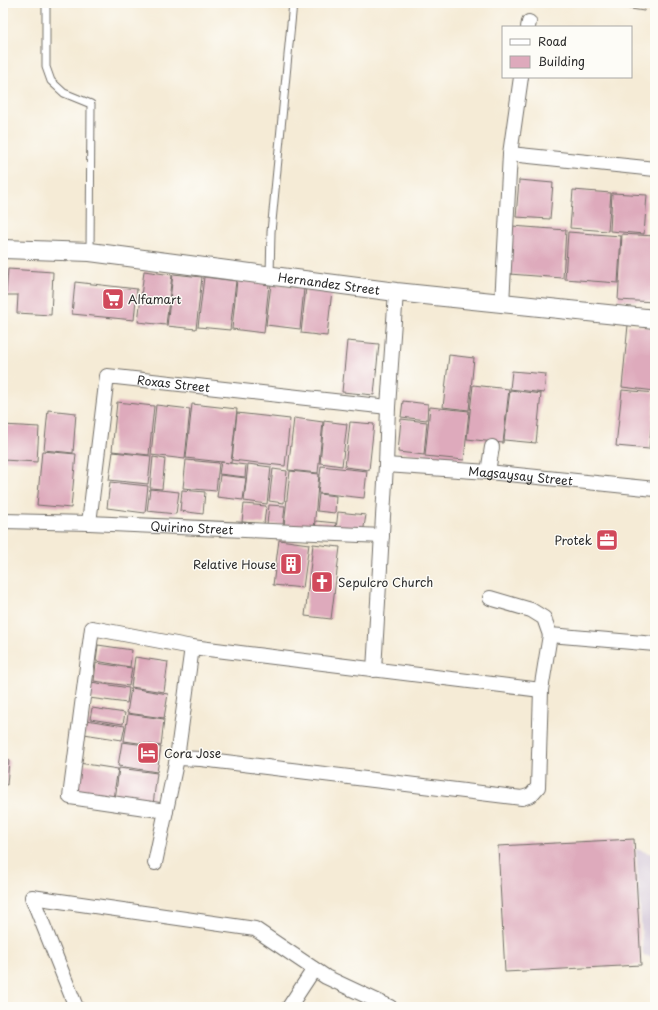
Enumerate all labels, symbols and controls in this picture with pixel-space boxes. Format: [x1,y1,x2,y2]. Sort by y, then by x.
legend [502,26,632,78]
text: Road [538,32,567,50]
text: Building [538,52,585,70]
street label: Hernandez Street [277,268,381,299]
supermarket icon: Alfamart [100,286,126,312]
place label: Alfamart [128,290,181,308]
street label: Roxas Street [136,370,211,396]
street label: Magsaysay Street [468,462,574,490]
street label: Quirino Street [150,517,234,538]
office icon: Protek [594,527,620,553]
place label: Protek [554,531,592,549]
building icon: Relative House [278,551,304,577]
place label: Relative House [193,555,276,573]
church icon: Sepulcro Church [309,569,335,595]
place label: Sepulcro Church [338,573,433,591]
hotel icon: Cora Jose [135,740,161,766]
place label: Cora Jose [164,744,221,762]

